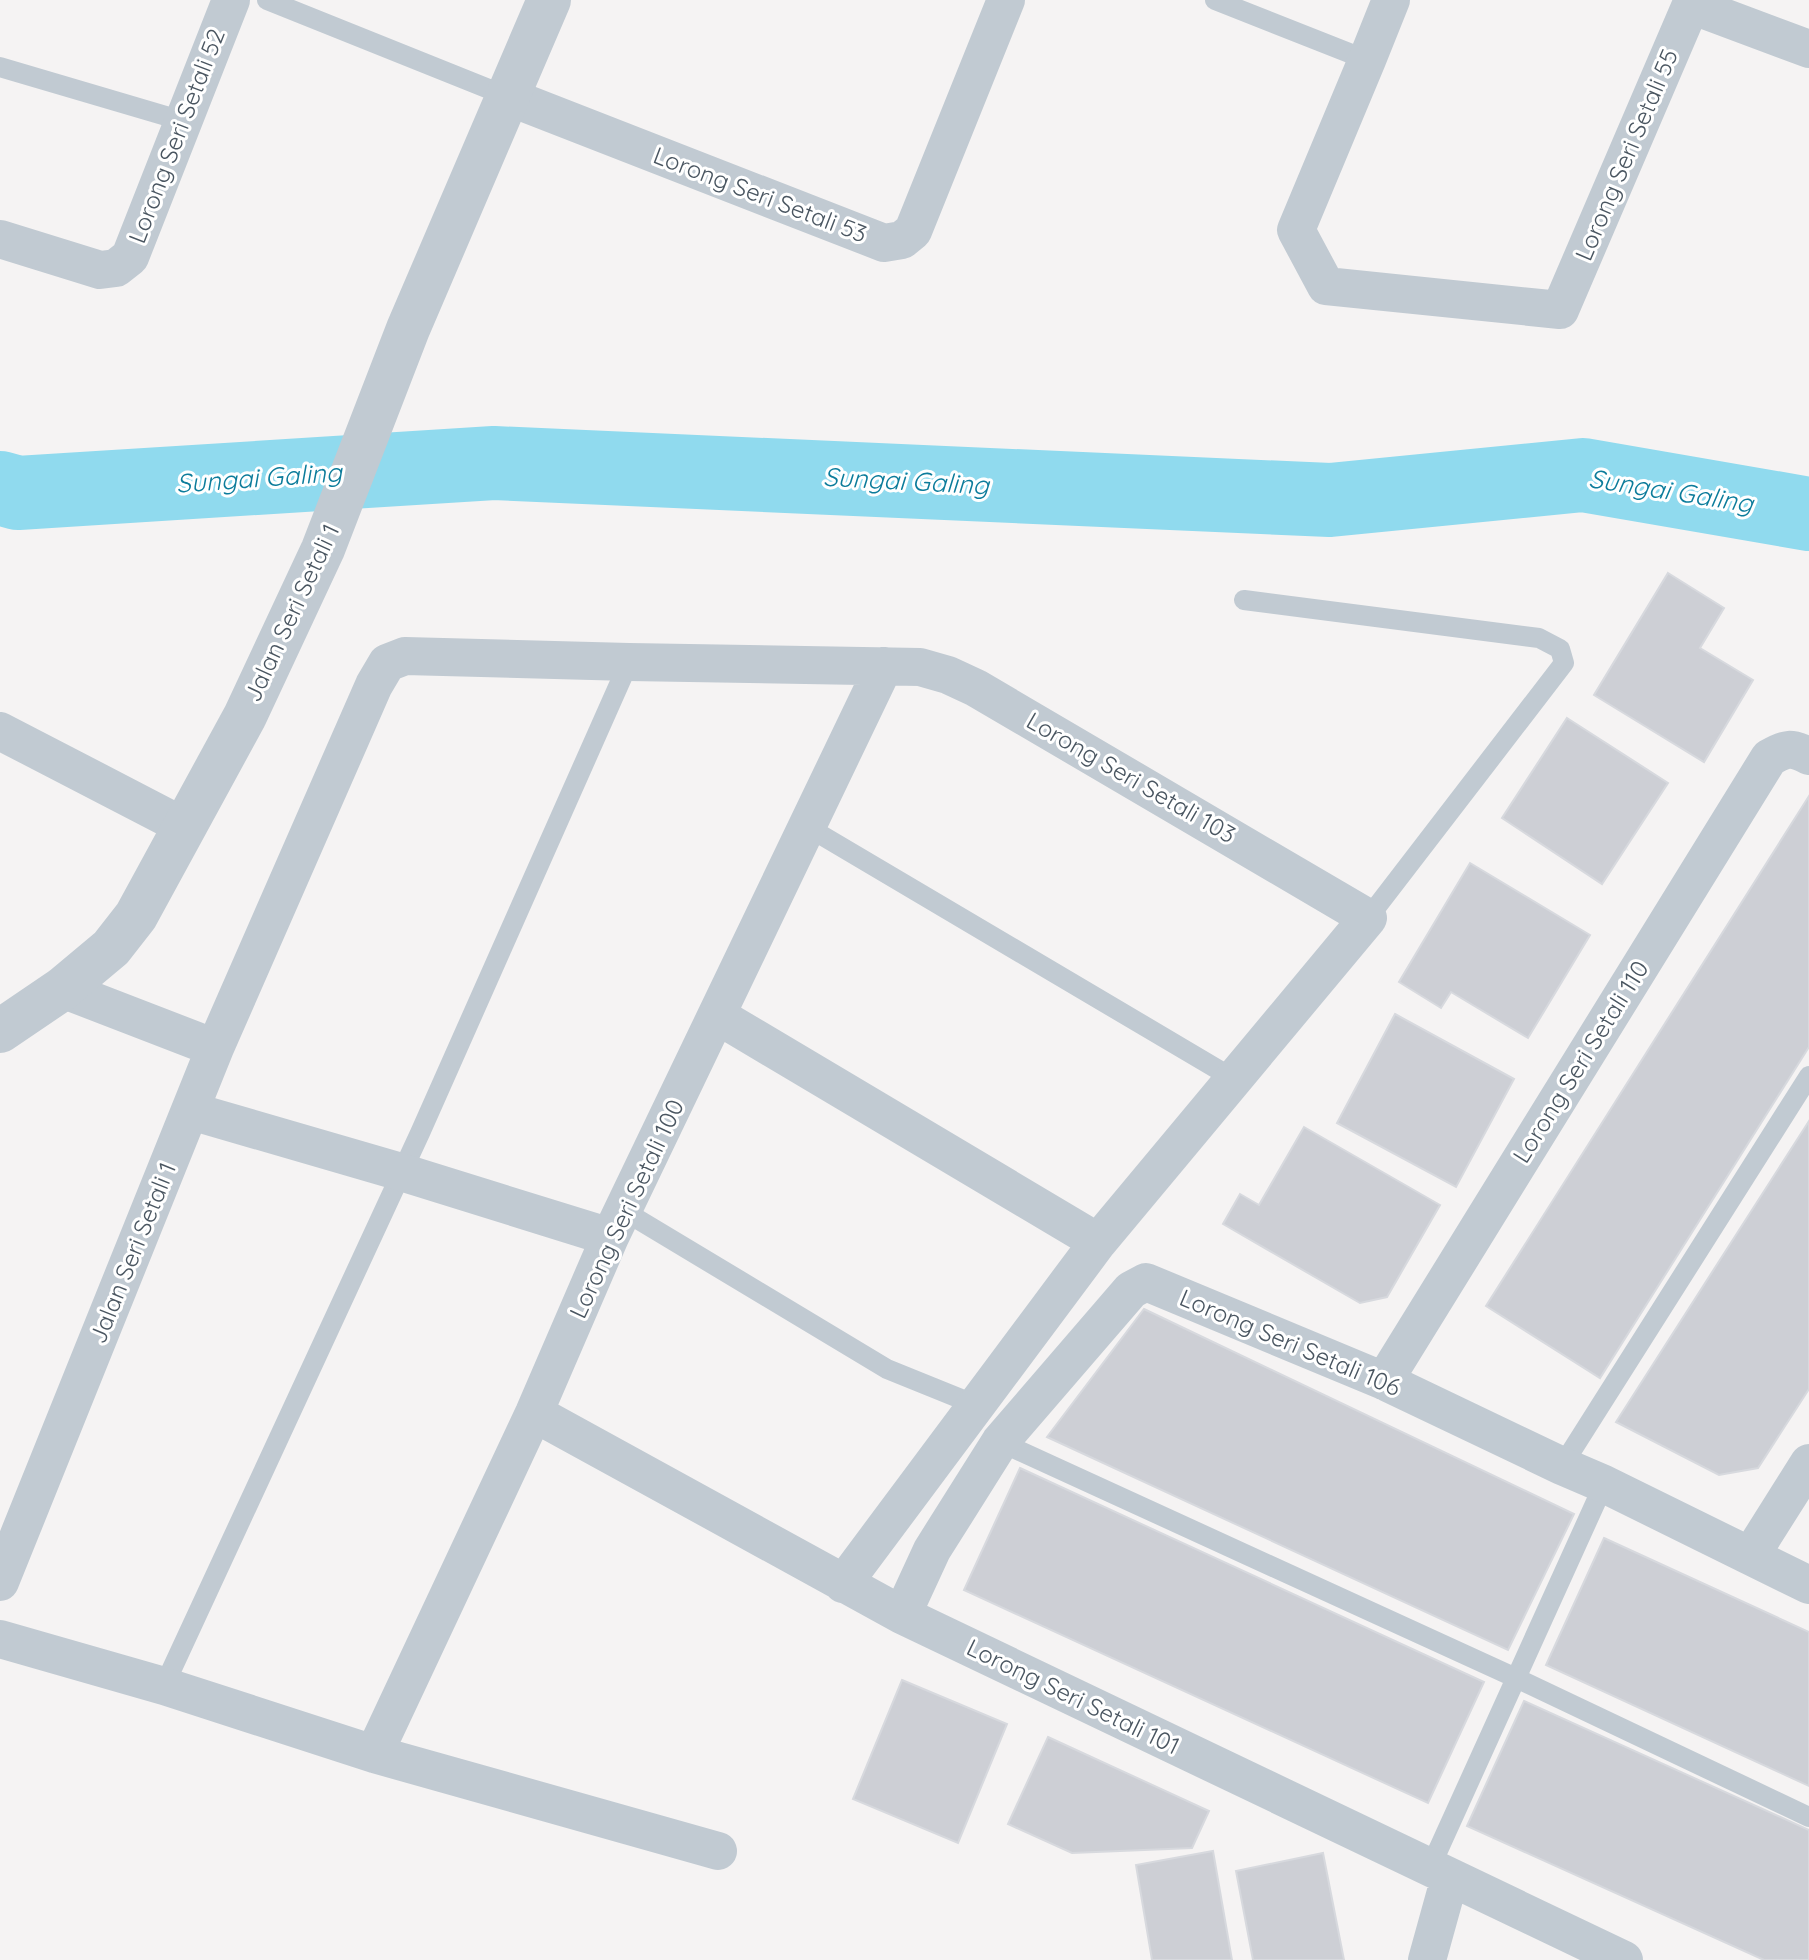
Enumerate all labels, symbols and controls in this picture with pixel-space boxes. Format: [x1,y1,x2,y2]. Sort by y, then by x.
street label: Lorong Seri Setali 52 [121,24,231,247]
street label: Lorong Seri Setali 55 [1568,44,1684,265]
street label: Lorong Seri Setali 53 [649,139,871,249]
water label: Sungai Galing [175,455,345,500]
water label: Sungai Galing [822,460,992,501]
water label: Sungai Galing [1587,461,1757,520]
street label: Jalan Seri Setali 1 [237,519,345,706]
street label: Lorong Seri Setali 103 [1022,705,1241,849]
street label: Lorong Seri Setali 110 [1506,955,1655,1168]
street label: Lorong Seri Setali 100 [562,1094,690,1323]
street label: Jalan Seri Setali 1 [82,1158,182,1348]
street label: Lorong Seri Setali 106 [1176,1282,1405,1402]
street label: Lorong Seri Setali 101 [962,1632,1185,1761]

